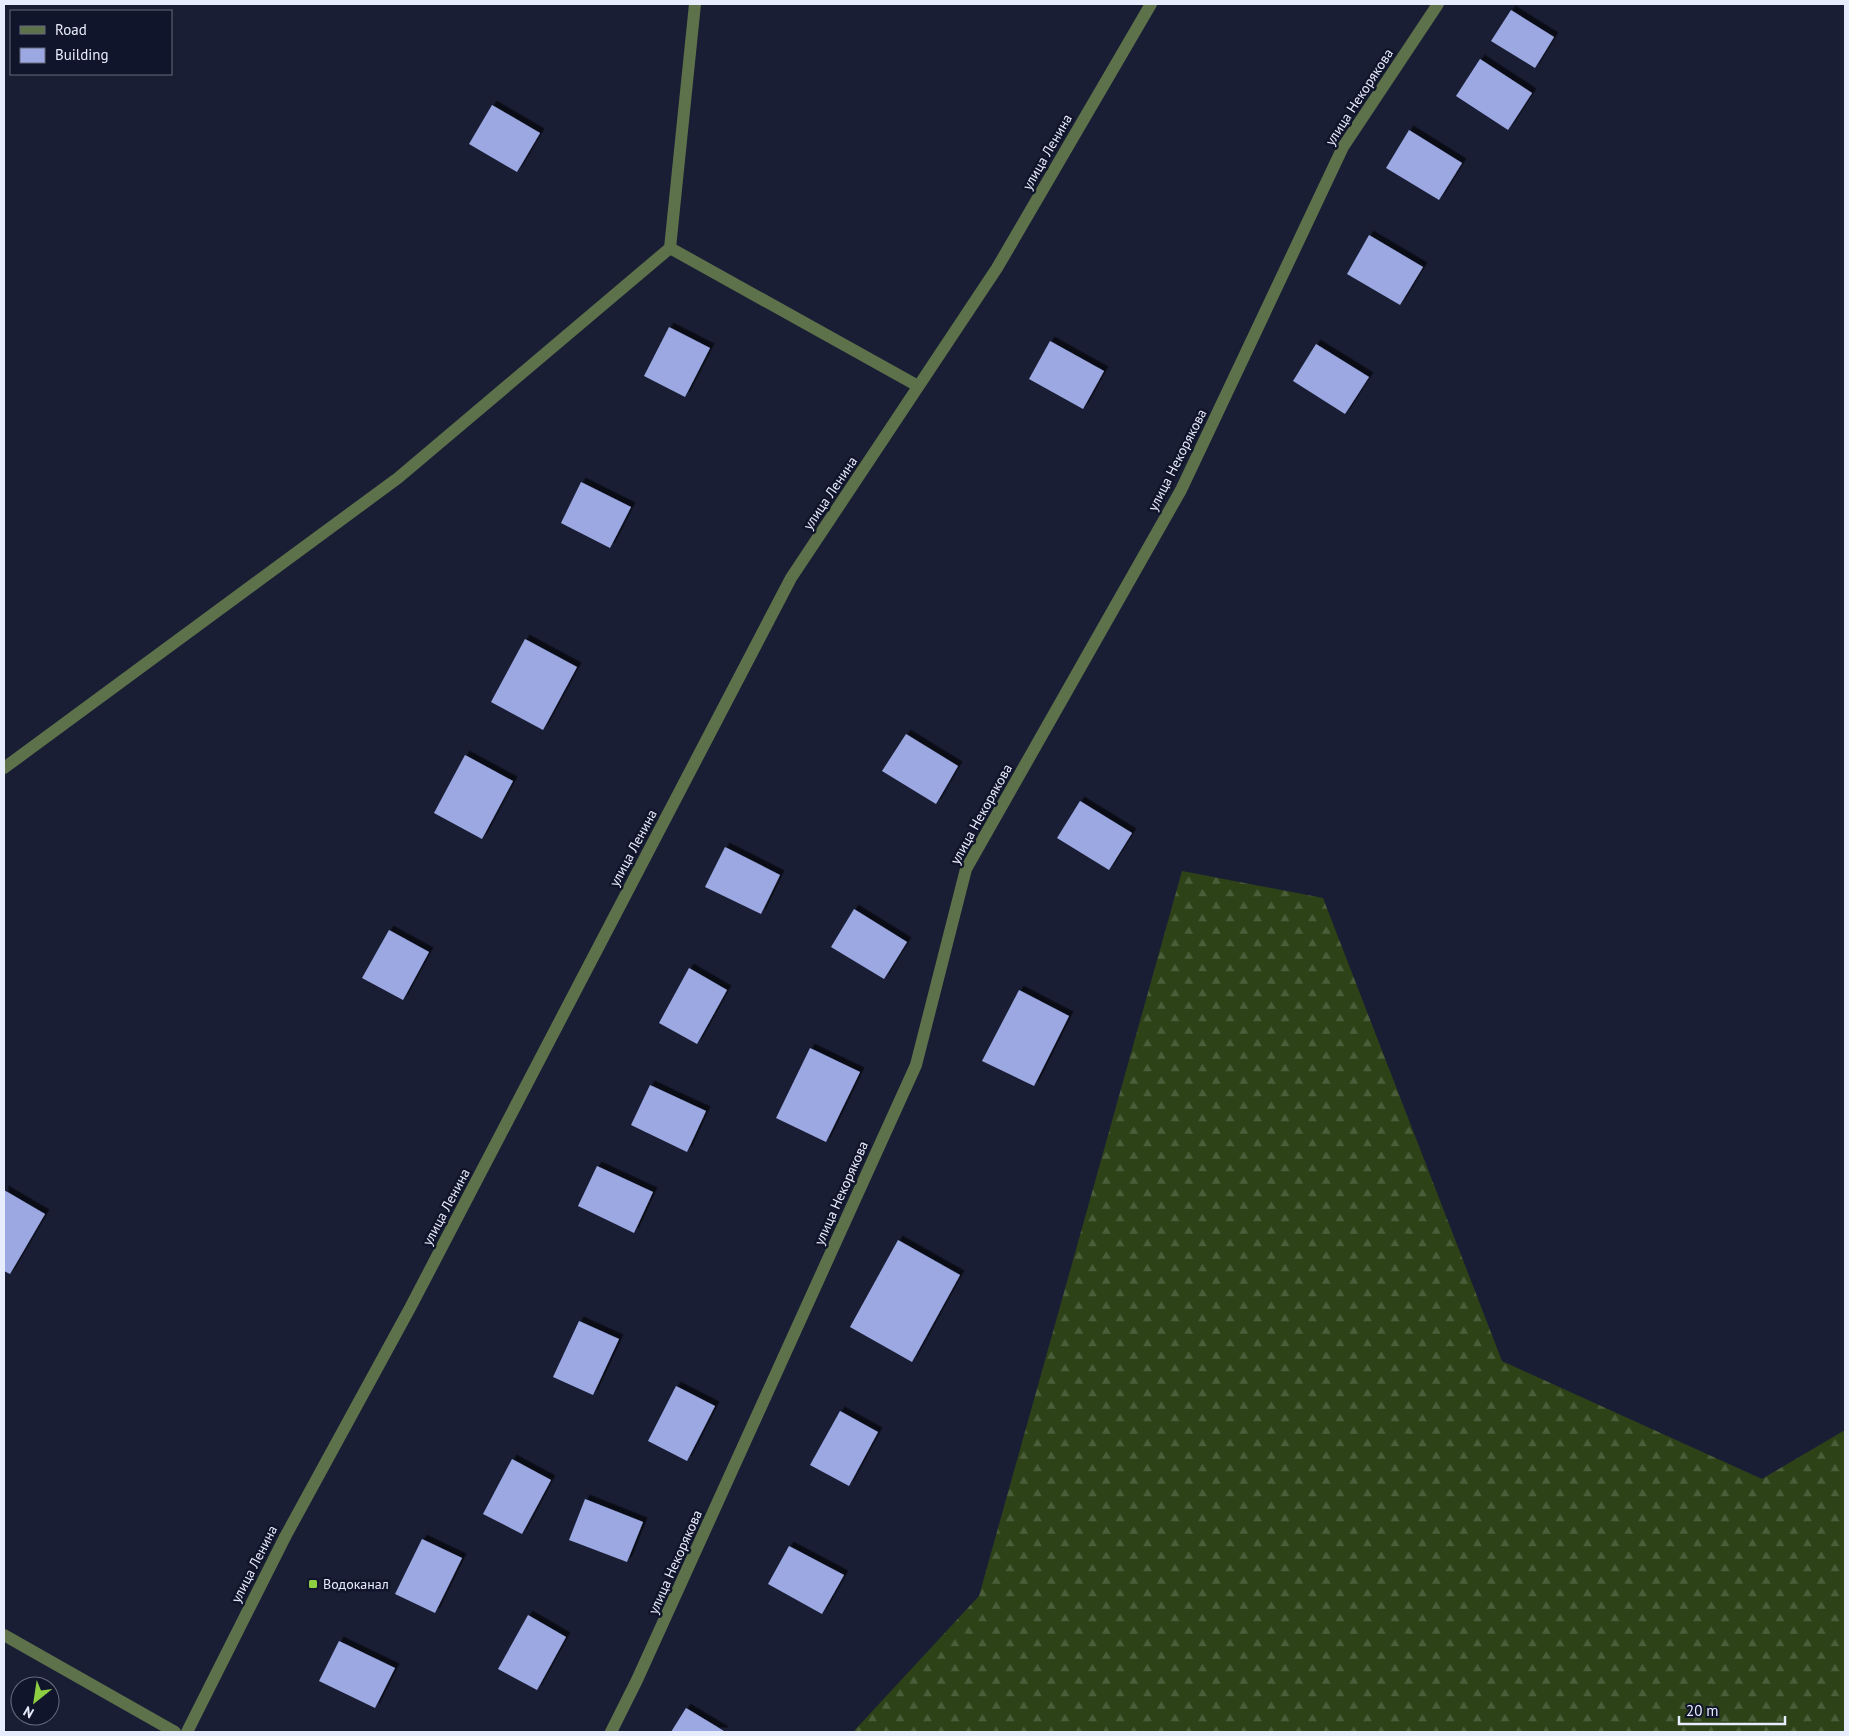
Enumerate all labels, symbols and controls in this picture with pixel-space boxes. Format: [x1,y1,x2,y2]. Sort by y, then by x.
legend [10,10,172,75]
text: Road [55,20,87,39]
text: Building [55,45,109,64]
street label: улица Некорякова [1321,45,1397,149]
street label: улица Ленина [1018,111,1076,193]
street label: улица Некорякова [1144,406,1210,514]
street label: улица Ленина [799,453,861,533]
street label: улица Некорякова [946,761,1016,867]
street label: улица Ленина [605,806,661,890]
street label: улица Некорякова [810,1138,872,1248]
street label: улица Ленина [418,1165,474,1249]
street label: улица Некорякова [644,1507,706,1617]
street label: улица Ленина [227,1522,281,1606]
place label: Водоканал [323,1575,389,1593]
marker: Водоканал [307,1578,319,1590]
north arrow [10,1676,60,1726]
scale bar [1679,1694,1785,1726]
text: 20 m [1686,1701,1719,1720]
text: N [20,1702,37,1722]

